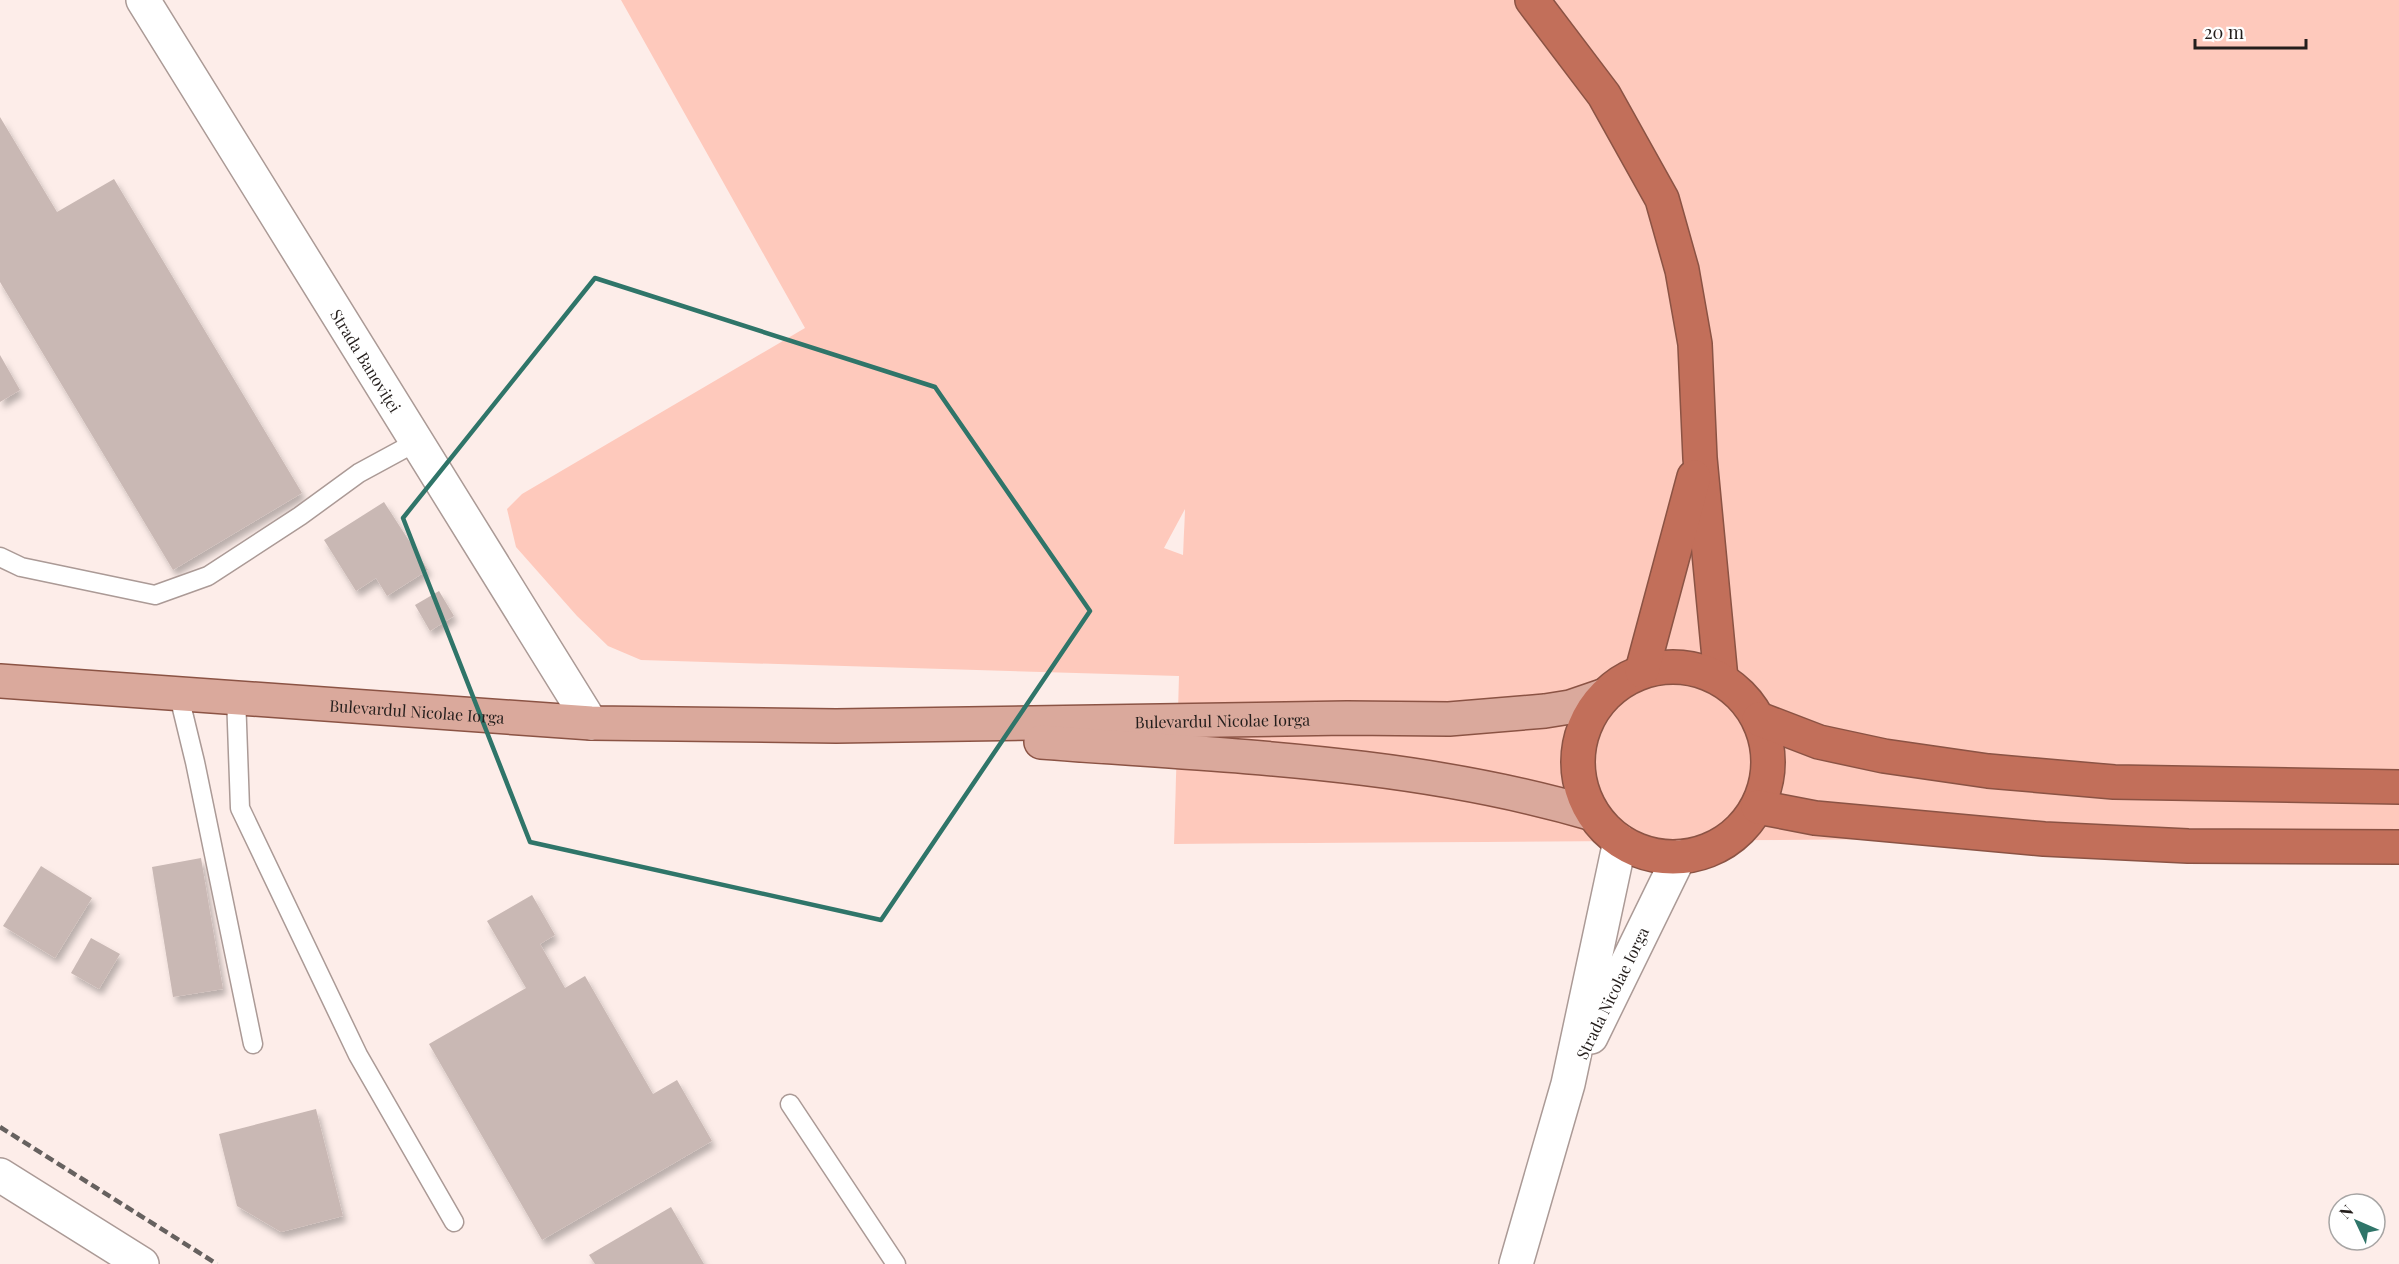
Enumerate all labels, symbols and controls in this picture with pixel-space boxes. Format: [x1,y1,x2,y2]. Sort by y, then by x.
scale bar [2195,12,2306,50]
text: 20 m [2204,20,2244,44]
street label: Strada Banoviței [326,305,406,416]
street label: Bulevardul Nicolae Iorga [329,694,505,727]
street label: Bulevardul Nicolae Iorga [1135,708,1310,732]
street label: Strada Nicolae Iorga [1571,923,1653,1063]
north arrow [2327,1192,2387,1252]
text: N [2334,1199,2358,1223]

